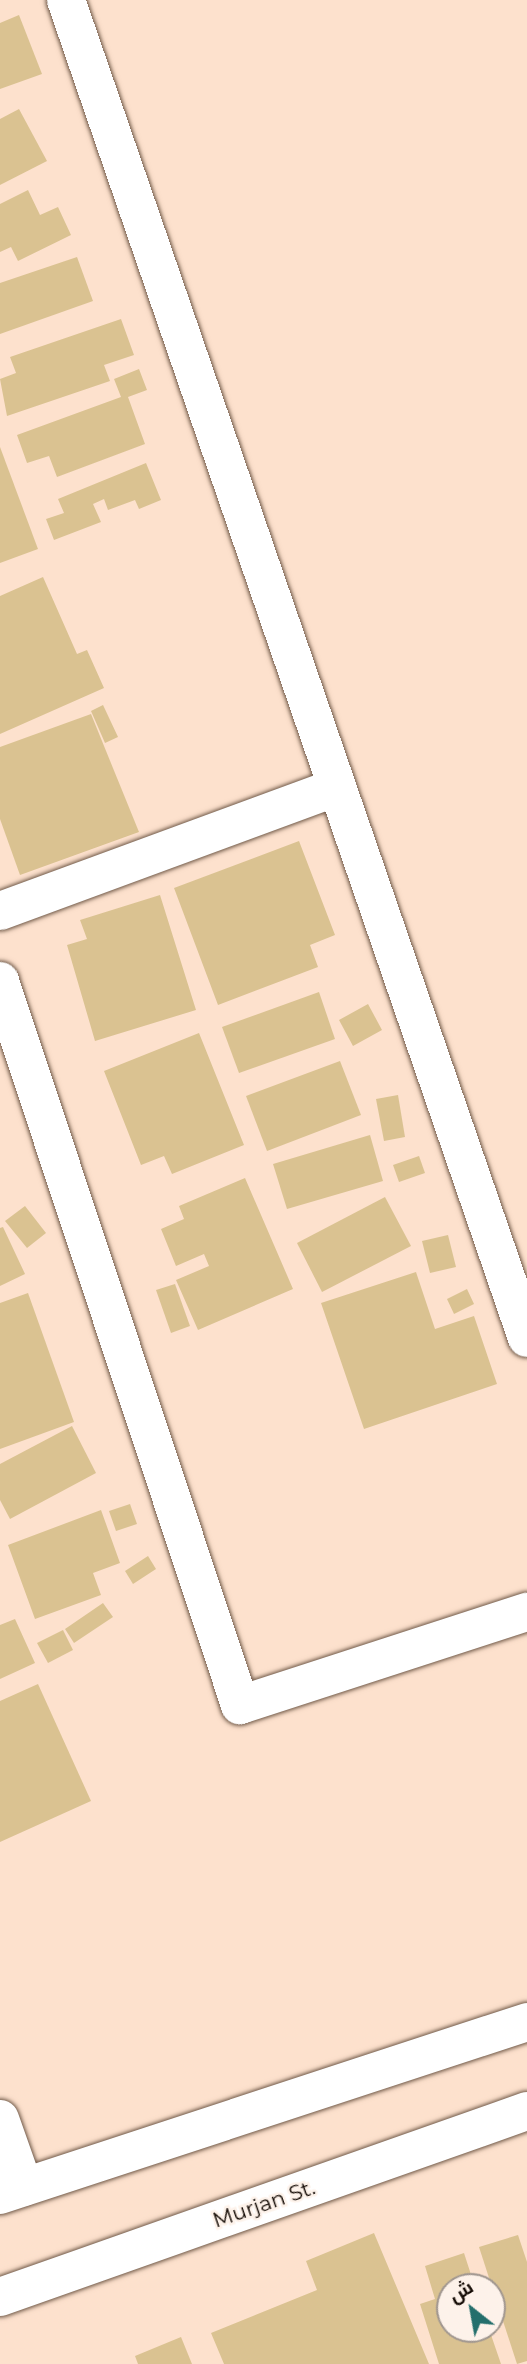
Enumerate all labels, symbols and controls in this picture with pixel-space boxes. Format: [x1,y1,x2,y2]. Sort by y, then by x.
street label: Murjan St. [210,2175,318,2233]
north arrow [436,2273,506,2343]
text: ش [445,2275,477,2307]

